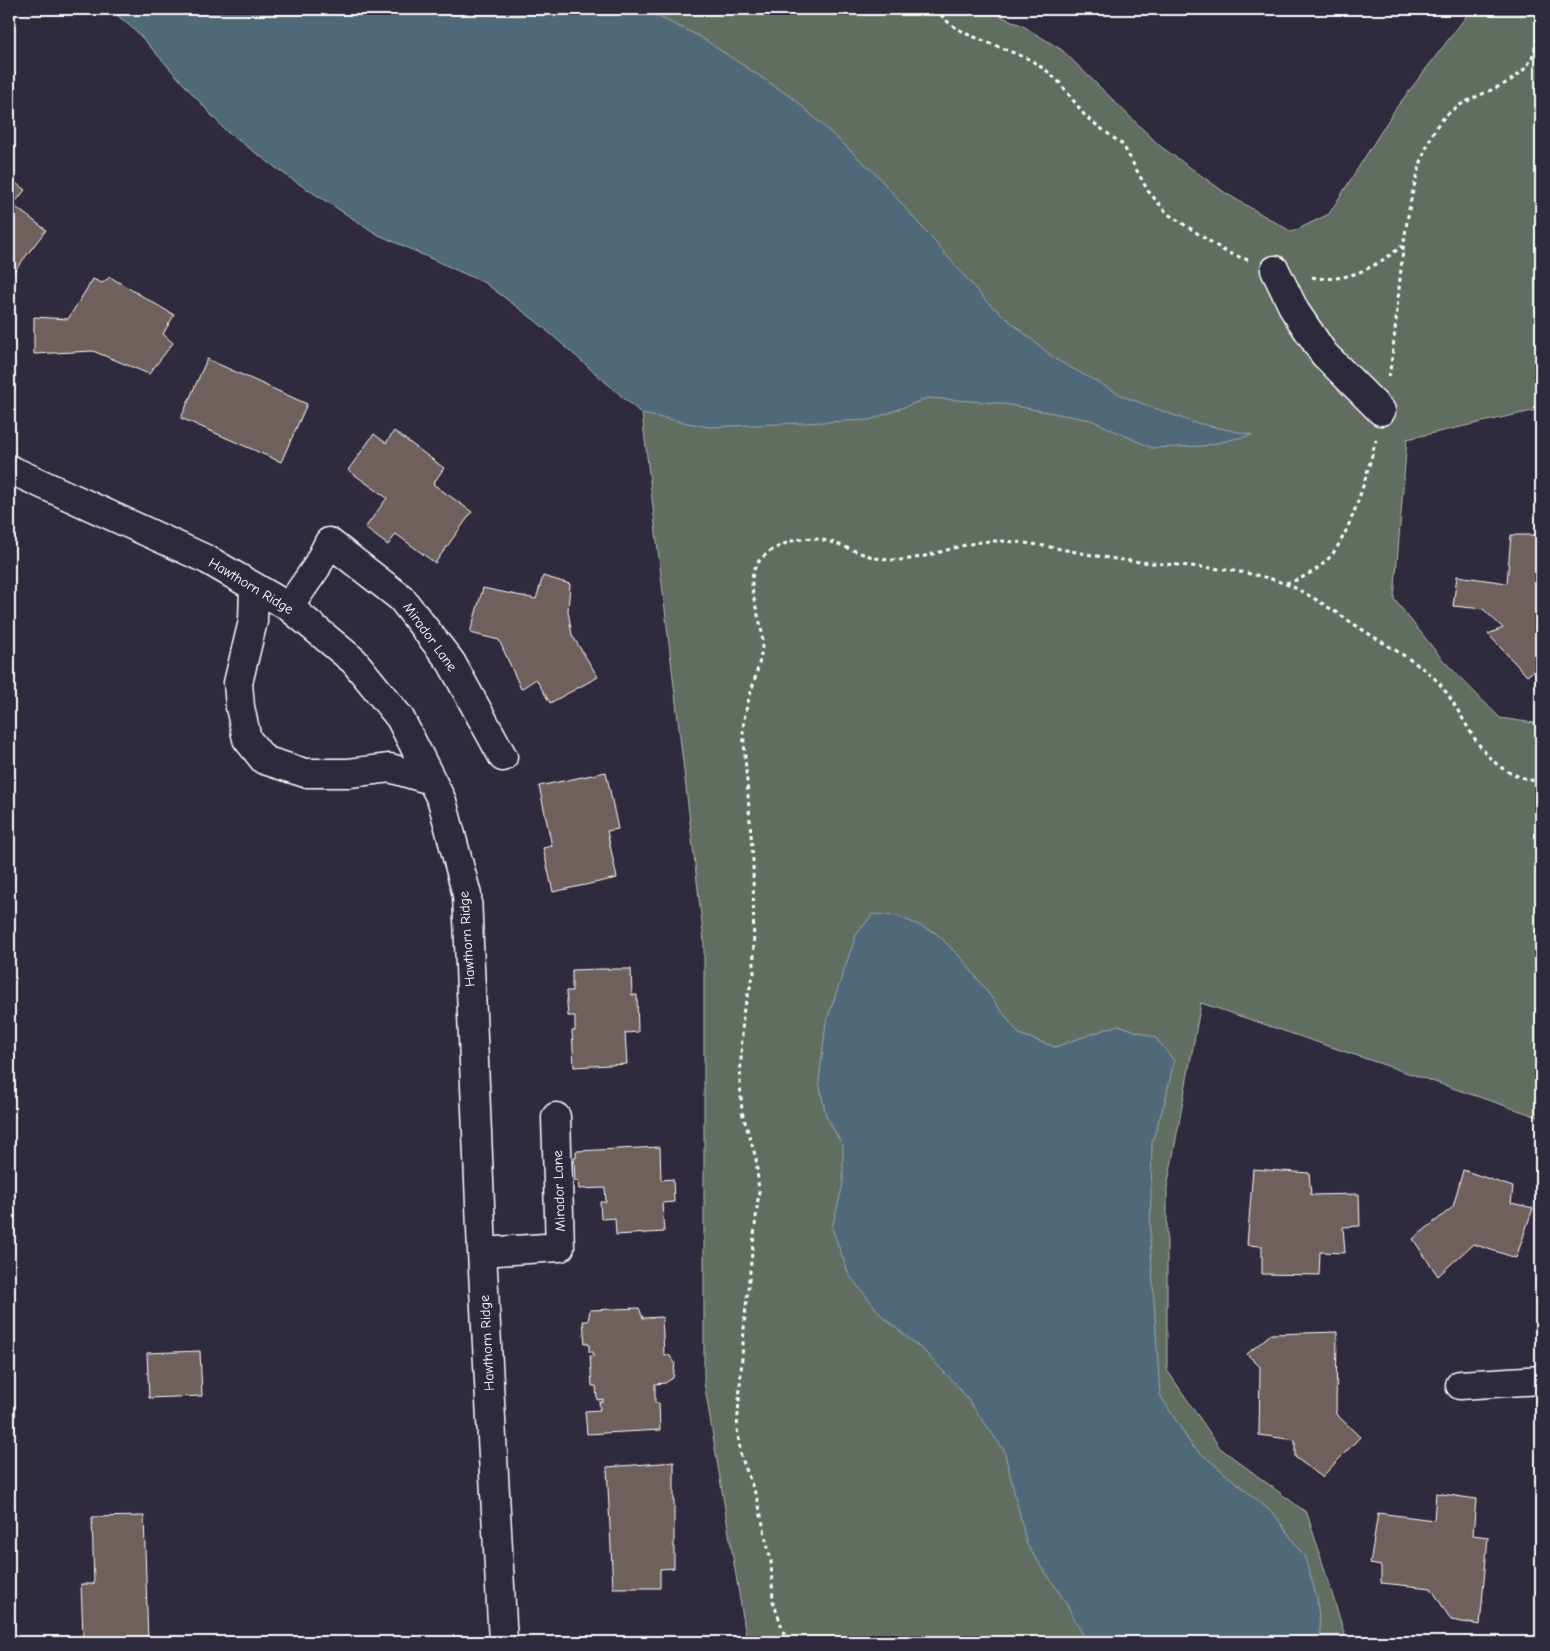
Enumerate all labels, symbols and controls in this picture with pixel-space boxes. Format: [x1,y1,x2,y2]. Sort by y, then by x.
street label: Hawthorn Ridge [205,554,297,618]
street label: Mirador Lane [399,599,461,675]
street label: Hawthorn Ridge [455,891,479,987]
street label: Mirador Lane [549,1150,569,1232]
street label: Hawthorn Ridge [476,1295,498,1391]

